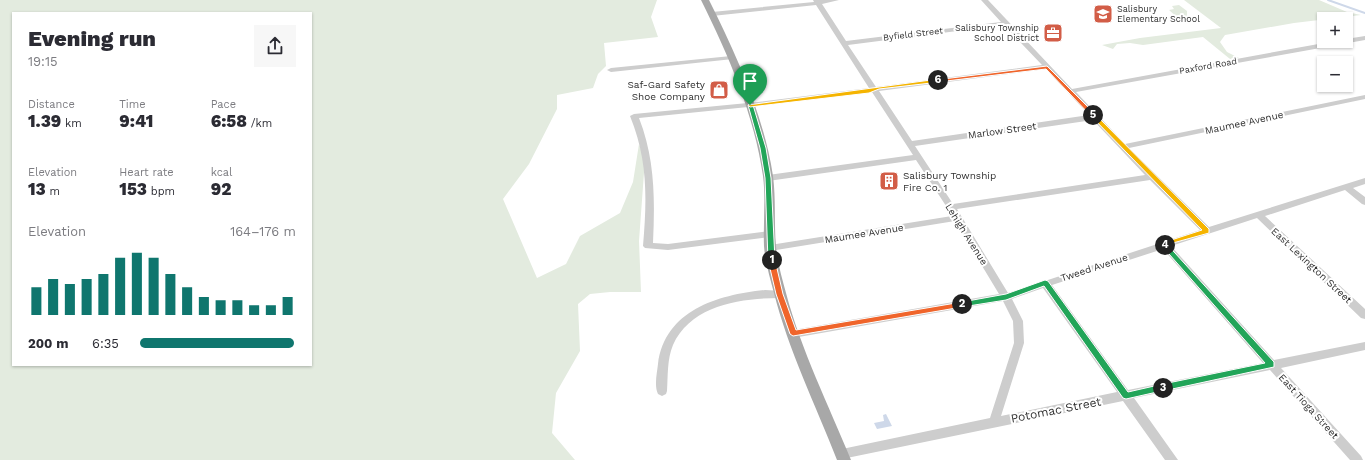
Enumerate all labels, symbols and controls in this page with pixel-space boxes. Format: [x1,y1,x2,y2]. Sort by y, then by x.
school or university icon: Salisbury Elementary School [1092,3,1114,25]
place label: Salisbury Elementary School [1117,4,1200,24]
map controls [1317,12,1353,92]
button: + [1317,12,1353,48]
office icon: Salisbury Township School District [1042,22,1064,44]
place label: Salisbury Township School District [955,23,1039,43]
button: share [254,25,296,67]
street label: Byfield Street [883,25,944,43]
text: Evening run [28,26,156,51]
text: 19:15 [28,54,58,69]
street label: Paxford Road [1178,56,1238,76]
button: − [1317,56,1353,92]
pin [733,64,767,105]
icon: arrive [739,70,761,92]
pin: 6 [928,70,948,90]
text: 6 [935,73,941,86]
place label: Saf-Gard Safety Shoe Company [627,79,706,102]
shop icon: Saf-Gard Safety Shoe Company [708,79,730,101]
text: Distance [28,98,75,111]
text: Time [119,98,146,111]
text: Pace [211,98,236,111]
pin: 5 [1083,105,1103,125]
text: 5 [1090,108,1096,121]
street label: Maumee Avenue [1204,109,1284,136]
text: 1.39 [28,111,61,131]
text: 9:41 [119,111,153,131]
text: 6:58 [211,111,247,131]
text: km [61,117,82,130]
text: /km [247,117,272,130]
street label: Marlow Street [967,120,1038,141]
text: Elevation [28,166,77,179]
text: Heart rate [119,166,174,179]
text: kcal [211,166,232,179]
building icon: Salisbury Township Fire Co. 1 [878,170,900,192]
place label: Salisbury Township Fire Co. 1 [903,170,996,193]
text: 13 [28,179,46,199]
text: 153 [119,179,147,199]
text: 92 [211,179,231,199]
text: m [46,185,60,198]
text: bpm [147,185,175,198]
street label: Lehigh Avenue [943,202,990,267]
street label: Maumee Avenue [824,222,905,245]
text: Elevation [28,224,86,239]
text: 164–176 m [230,224,296,239]
street label: East Lexington Street [1269,225,1355,306]
pin: 4 [1155,235,1175,255]
text: 4 [1161,238,1169,251]
pin: 1 [762,250,782,270]
street label: Tweed Avenue [1059,251,1129,283]
text: 1 [770,253,774,266]
pin: 2 [952,294,972,314]
text: 2 [959,297,965,310]
text: 200 m [28,336,68,351]
text: 6:35 [92,336,119,351]
street label: East Tioga Street [1277,372,1341,442]
pin: 3 [1153,378,1173,398]
text: 3 [1160,381,1166,394]
street label: Potomac Street [1010,394,1102,426]

